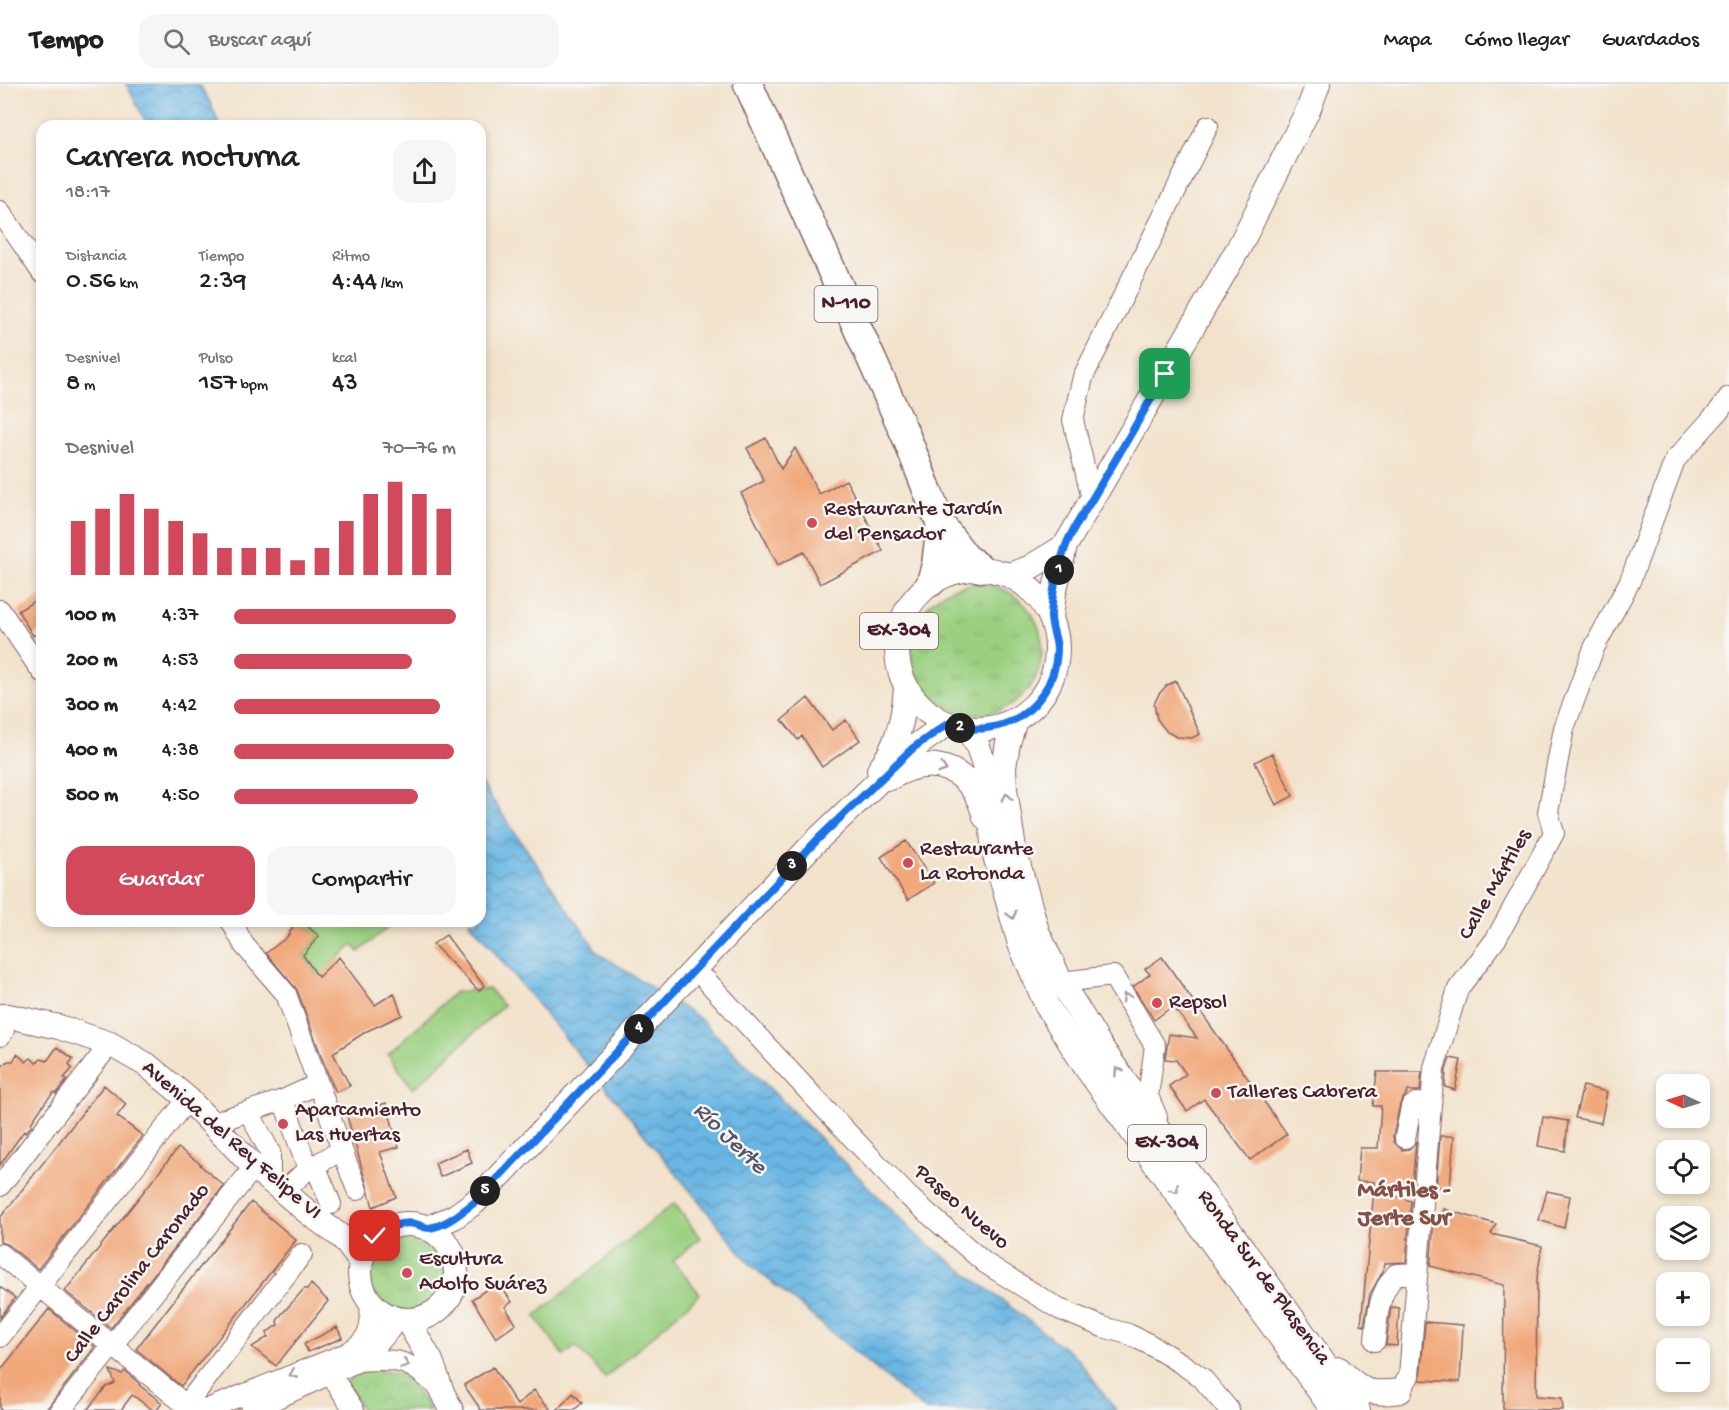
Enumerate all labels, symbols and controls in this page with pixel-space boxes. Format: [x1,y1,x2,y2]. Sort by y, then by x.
search box [139,14,559,68]
text: Tempo [30,25,103,58]
icon: search [160,25,193,58]
text: Buscar aquí [208,28,311,54]
text: Mapa [1383,29,1432,54]
text: Cómo llegar [1465,29,1569,54]
text: Guardados [1602,29,1699,54]
text: Carrera nocturna [66,140,299,178]
button: share [393,140,456,203]
text: 18:17 [66,182,110,205]
text: Distancia [66,248,127,267]
text: Tiempo [199,248,244,267]
text: Ritmo [332,248,370,267]
text: 0.56 [66,267,116,298]
text: 2:39 [199,267,246,298]
text: 4:44 [332,267,377,298]
text: km [116,275,138,294]
text: /km [377,275,403,294]
road number: N-110 [814,286,878,322]
pin [1139,348,1190,399]
text: Desnivel [66,350,120,369]
text: Pulso [199,350,233,369]
text: kcal [332,350,357,369]
icon: arrive [1148,357,1181,390]
text: 8 [66,369,80,400]
text: 157 [199,369,237,400]
text: 43 [332,369,358,400]
text: m [80,377,95,396]
text: bpm [237,377,268,396]
text: Desnivel [66,438,134,461]
text: 70–76 m [383,438,456,461]
place label: Restaurante Jardín del Pensador [824,497,1003,548]
marker: Restaurante Jardín del Pensador [805,516,819,530]
pin: 1 [1044,555,1074,585]
text: 1 [1056,560,1062,579]
text: 100 m [66,605,116,628]
text: 4:37 [162,605,199,628]
road number: EX-304 [860,613,938,649]
text: 200 m [66,650,117,673]
text: 4:53 [162,650,199,673]
text: 300 m [66,695,118,718]
text: 4:42 [162,695,197,718]
pin: 2 [945,713,975,743]
text: 2 [956,718,964,737]
text: 400 m [66,740,117,763]
text: 4:38 [162,740,199,763]
one-way arrow [937,762,948,774]
text: 500 m [66,785,118,808]
text: 4:50 [162,785,200,808]
one-way arrow [1001,792,1013,802]
street label: Calle Mártiles [1454,824,1539,945]
place label: Restaurante La Rotonda [920,837,1034,888]
button: Guardar [66,846,255,915]
button: Compartir [267,846,456,915]
pin: 3 [777,851,807,881]
text: 3 [788,856,796,875]
marker: Restaurante La Rotonda [901,856,915,870]
one-way arrow [1005,909,1017,920]
place label: Repsol [1169,990,1227,1016]
one-way arrow [1121,993,1133,1003]
marker: Repsol [1150,996,1164,1010]
pin: 4 [624,1014,654,1044]
text: 4 [635,1019,643,1038]
street label: Avenida del Rey Felipe VI [136,1056,326,1226]
one-way arrow [1113,1067,1125,1077]
north arrow [1656,1074,1710,1128]
map controls [1656,1074,1710,1392]
place label: Talleres Cabrera [1226,1080,1378,1106]
marker: Talleres Cabrera [1209,1086,1223,1100]
water label: Río Jerte [686,1097,773,1182]
place label: Aparcamiento Las Huertas [295,1098,421,1149]
marker: Aparcamiento Las Huertas [276,1117,290,1131]
road number: EX-304 [1128,1125,1206,1161]
button: locate [1656,1140,1710,1194]
street label: Paseo Nuevo [907,1159,1014,1256]
pin: 5 [470,1176,500,1206]
district label: Mártiles - Jerte Sur [1357,1177,1453,1234]
street label: Calle Carolina Caronado [60,1179,216,1369]
text: 5 [481,1181,489,1200]
one-way arrow [1168,1183,1179,1194]
street label: Ronda Sur de Plasencia [1191,1185,1336,1371]
button: layers [1656,1206,1710,1260]
pin [349,1210,400,1261]
icon: check [358,1219,391,1252]
place label: Escultura Adolfo Suárez [419,1247,547,1298]
marker: Escultura Adolfo Suárez [400,1266,414,1280]
button: + [1656,1272,1710,1326]
button: − [1656,1338,1710,1392]
one-way arrow [399,1357,410,1369]
one-way arrow [288,1367,299,1379]

